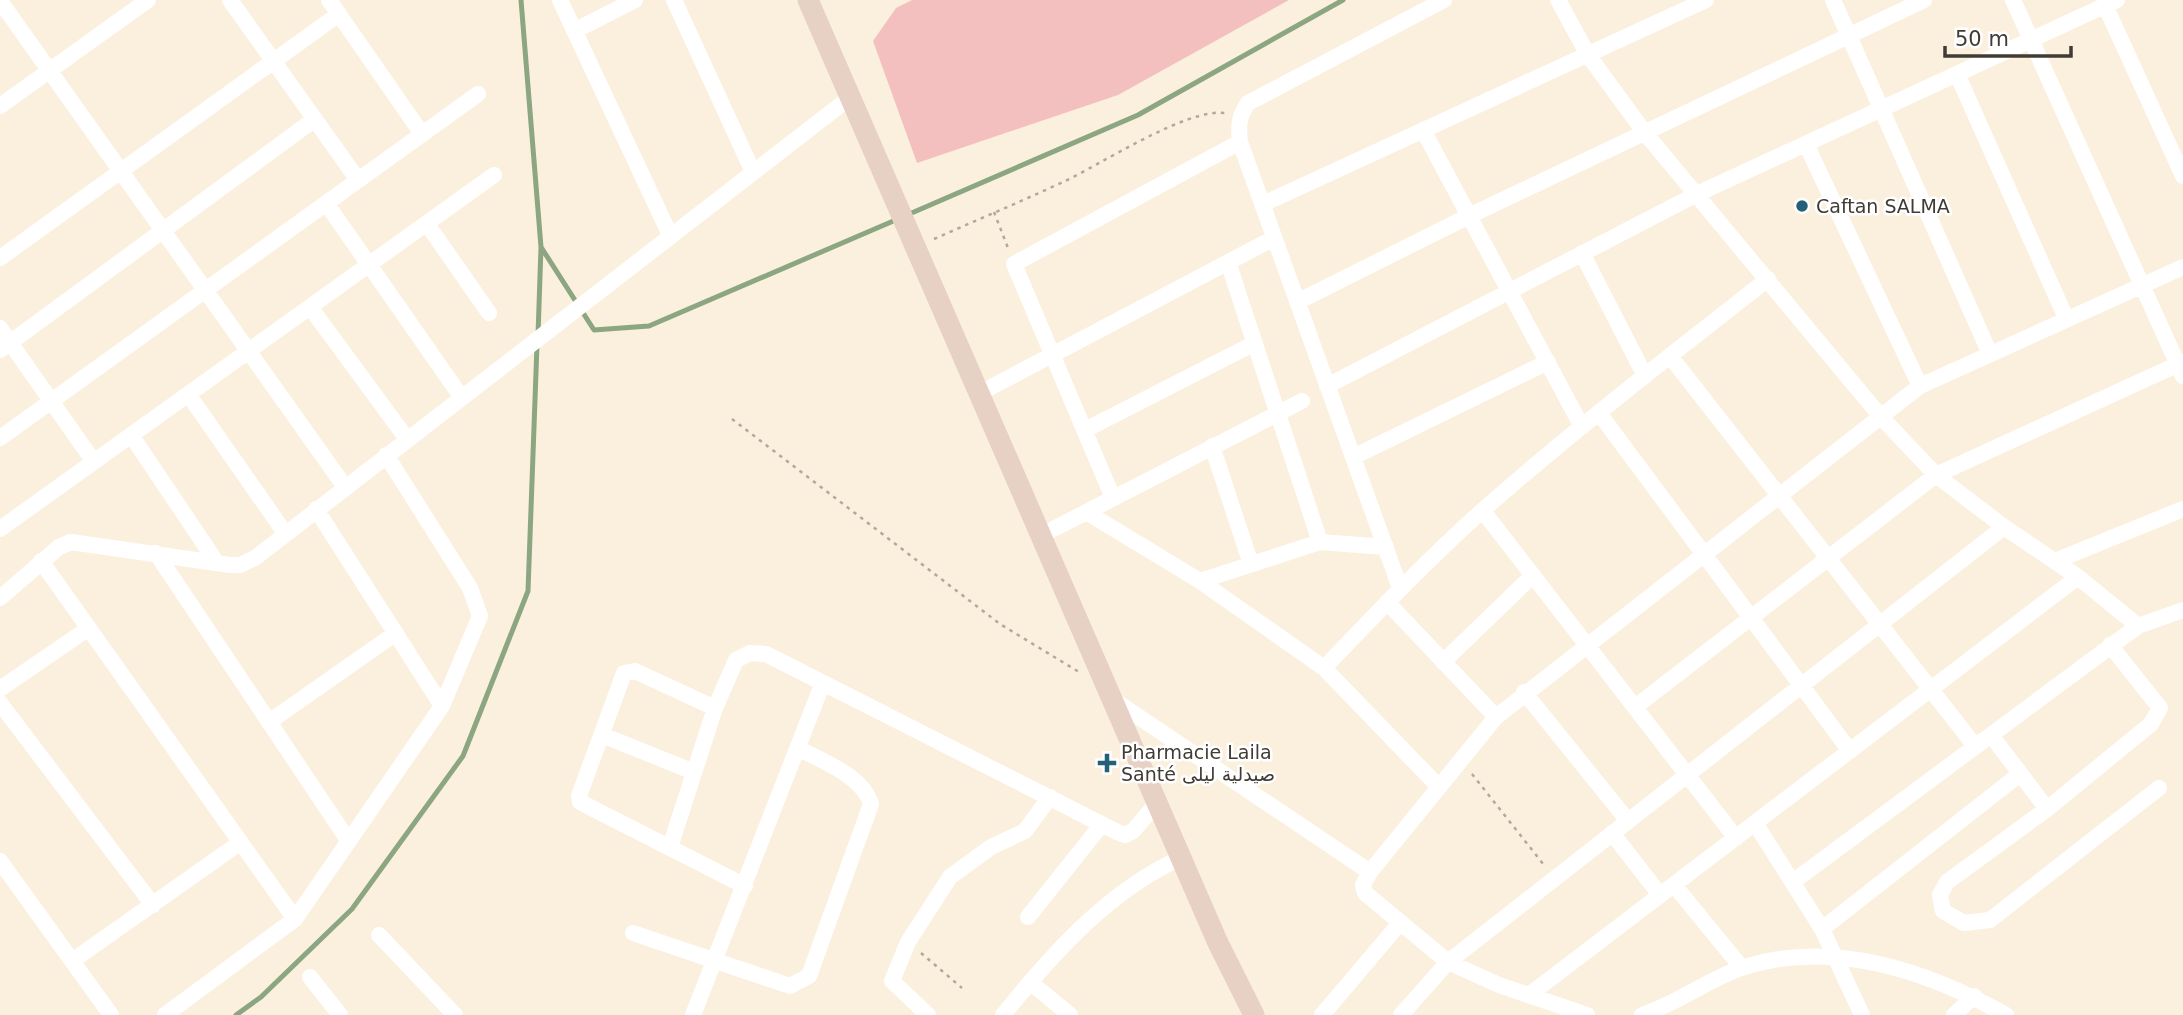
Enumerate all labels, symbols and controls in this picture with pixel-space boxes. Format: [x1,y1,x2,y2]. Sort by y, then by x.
scale bar [1945,14,2071,58]
text: 50 m [1955,27,2009,51]
place label: Caftan SALMA [1816,195,1950,217]
marker: Caftan SALMA [1794,198,1810,214]
place label: Pharmacie Laila Santé صيدلية ليلى [1121,741,1275,785]
marker: Pharmacie Laila Santé صيدلية ليلى [1099,755,1115,771]

